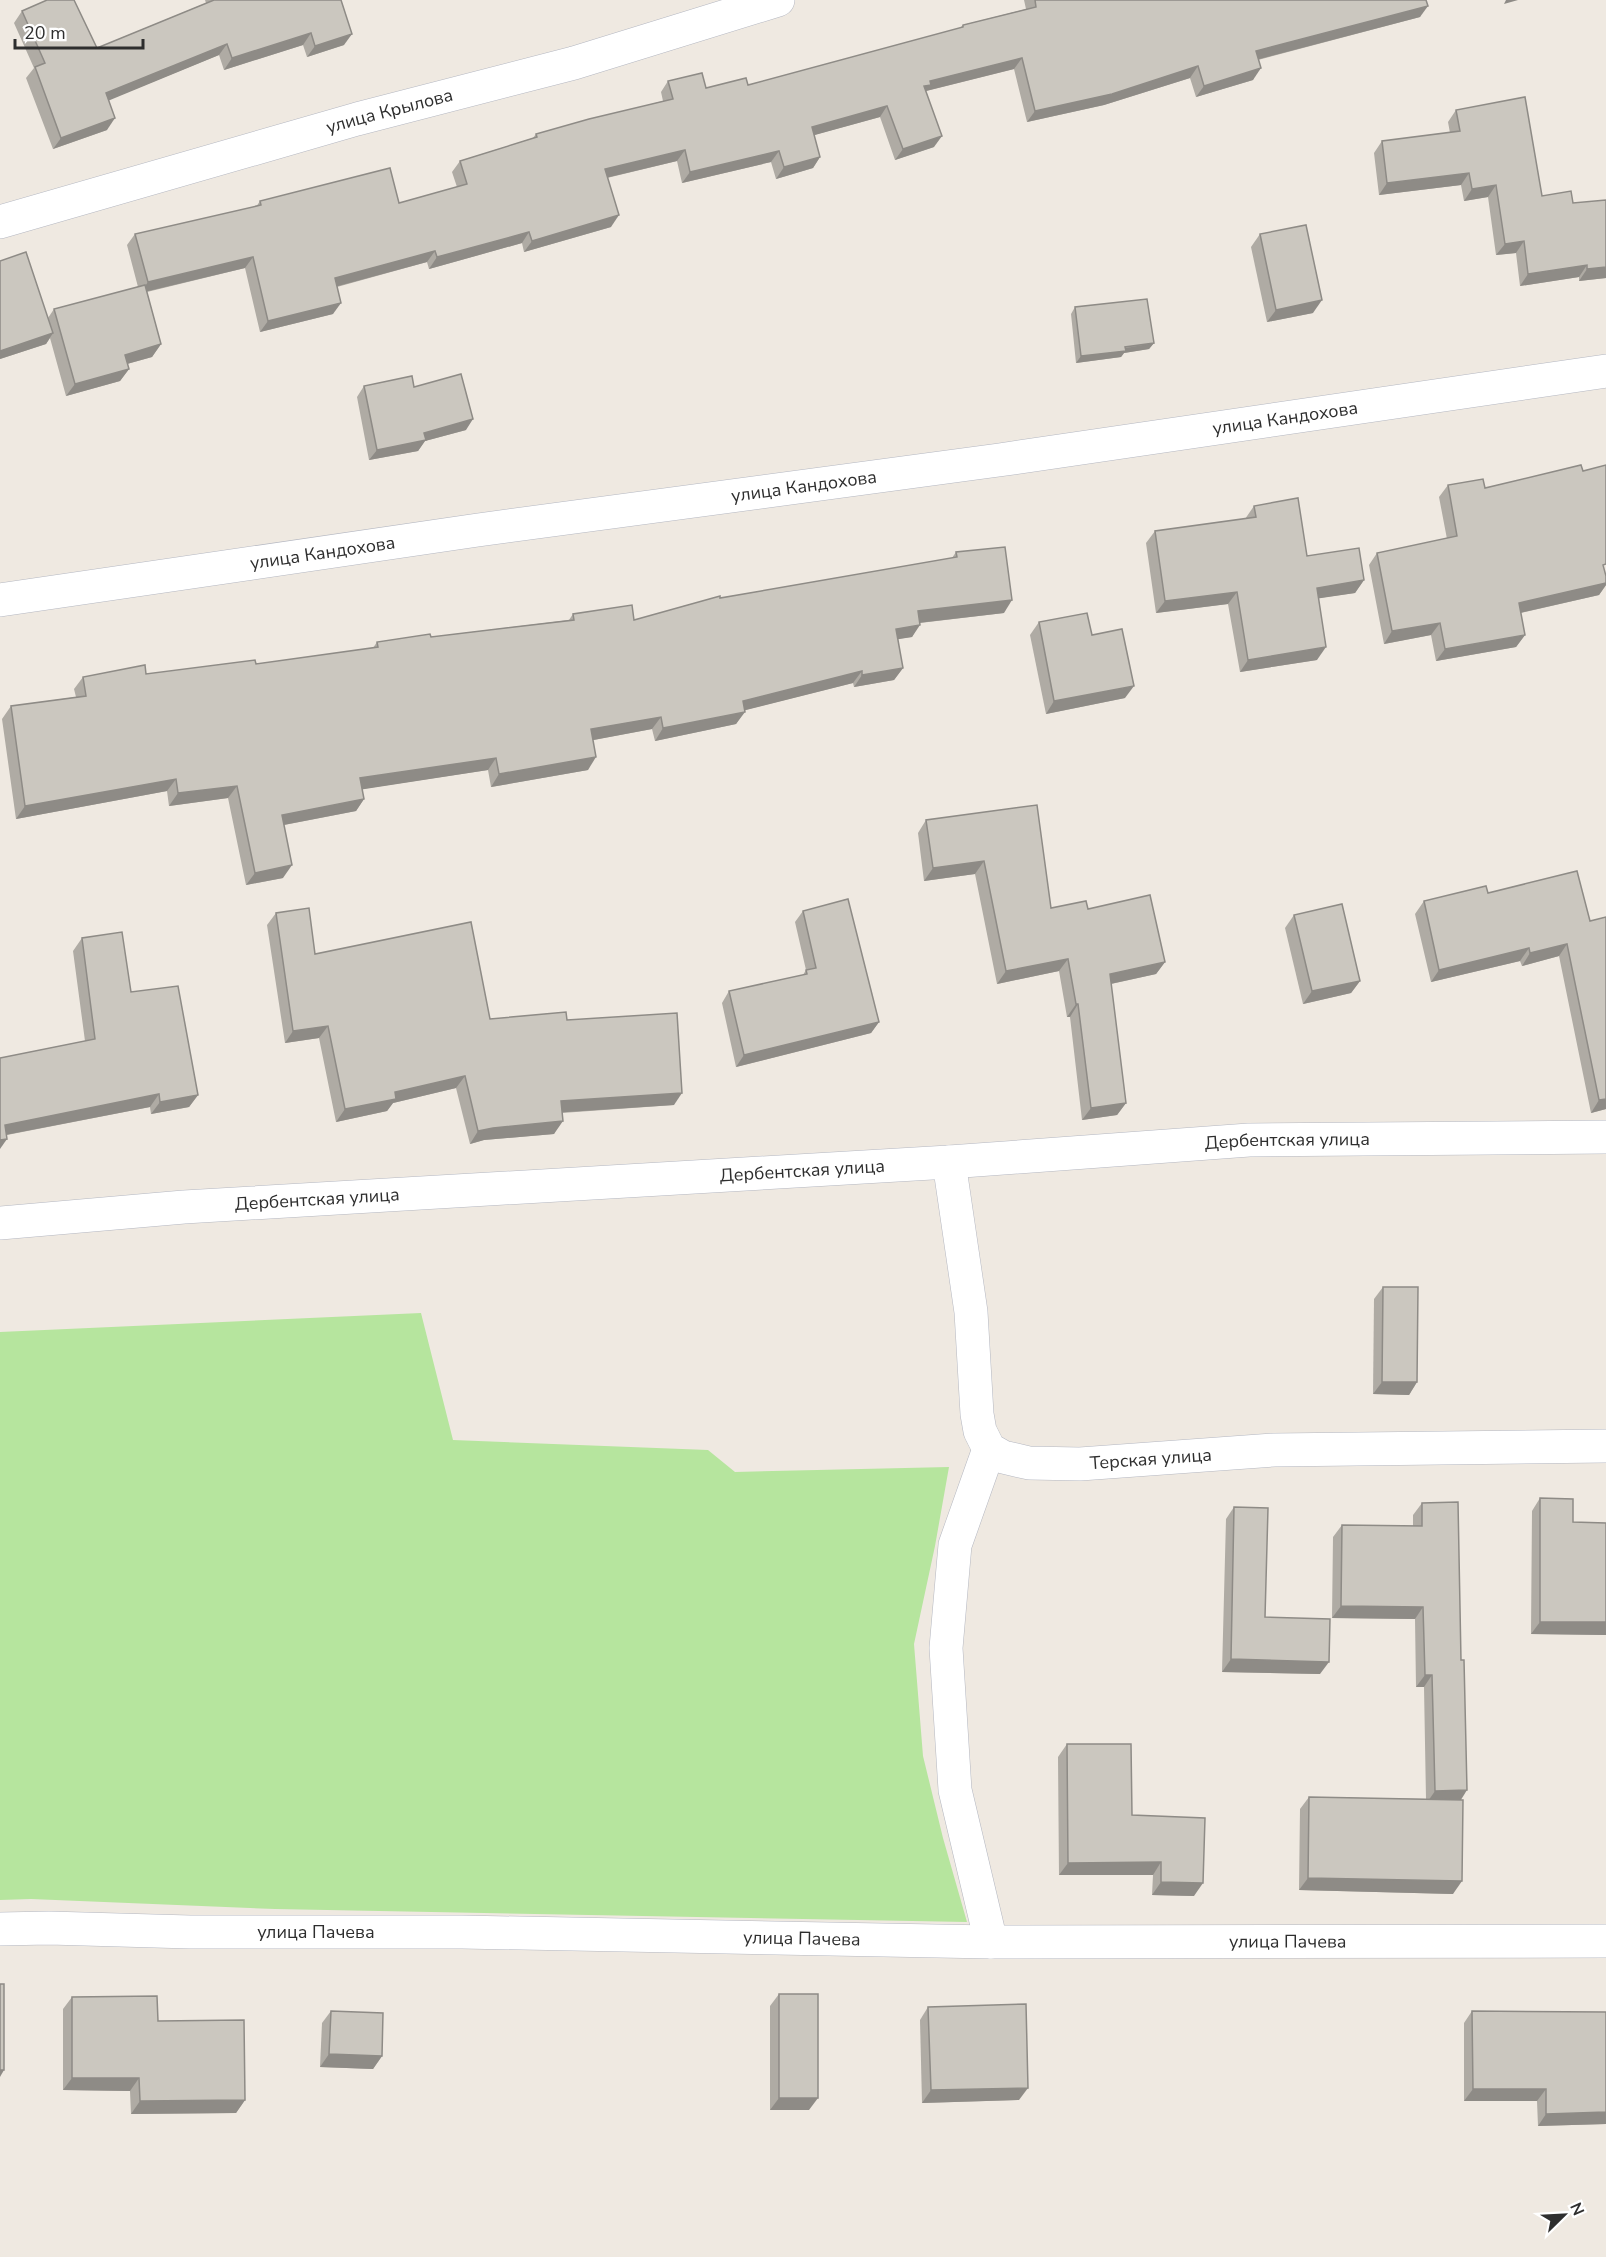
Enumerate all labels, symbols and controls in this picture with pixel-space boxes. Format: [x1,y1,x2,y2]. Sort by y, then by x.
scale bar [15,12,142,50]
text: 20 m [24,21,66,45]
street label: улица Крылова [323,83,455,139]
street label: улица Кандохова [1211,396,1359,441]
street label: улица Кандохова [730,465,878,508]
street label: улица Кандохова [248,530,397,575]
street label: Дербентская улица [1204,1127,1370,1155]
street label: Дербентская улица [719,1154,885,1187]
street label: Дербентская улица [234,1182,400,1216]
street label: Терская улица [1089,1443,1213,1475]
street label: улица Пачева [257,1920,375,1944]
street label: улица Пачева [743,1925,861,1952]
street label: улица Пачева [1229,1929,1347,1954]
north arrow [1534,2185,1594,2245]
text: N [1564,2199,1589,2219]

